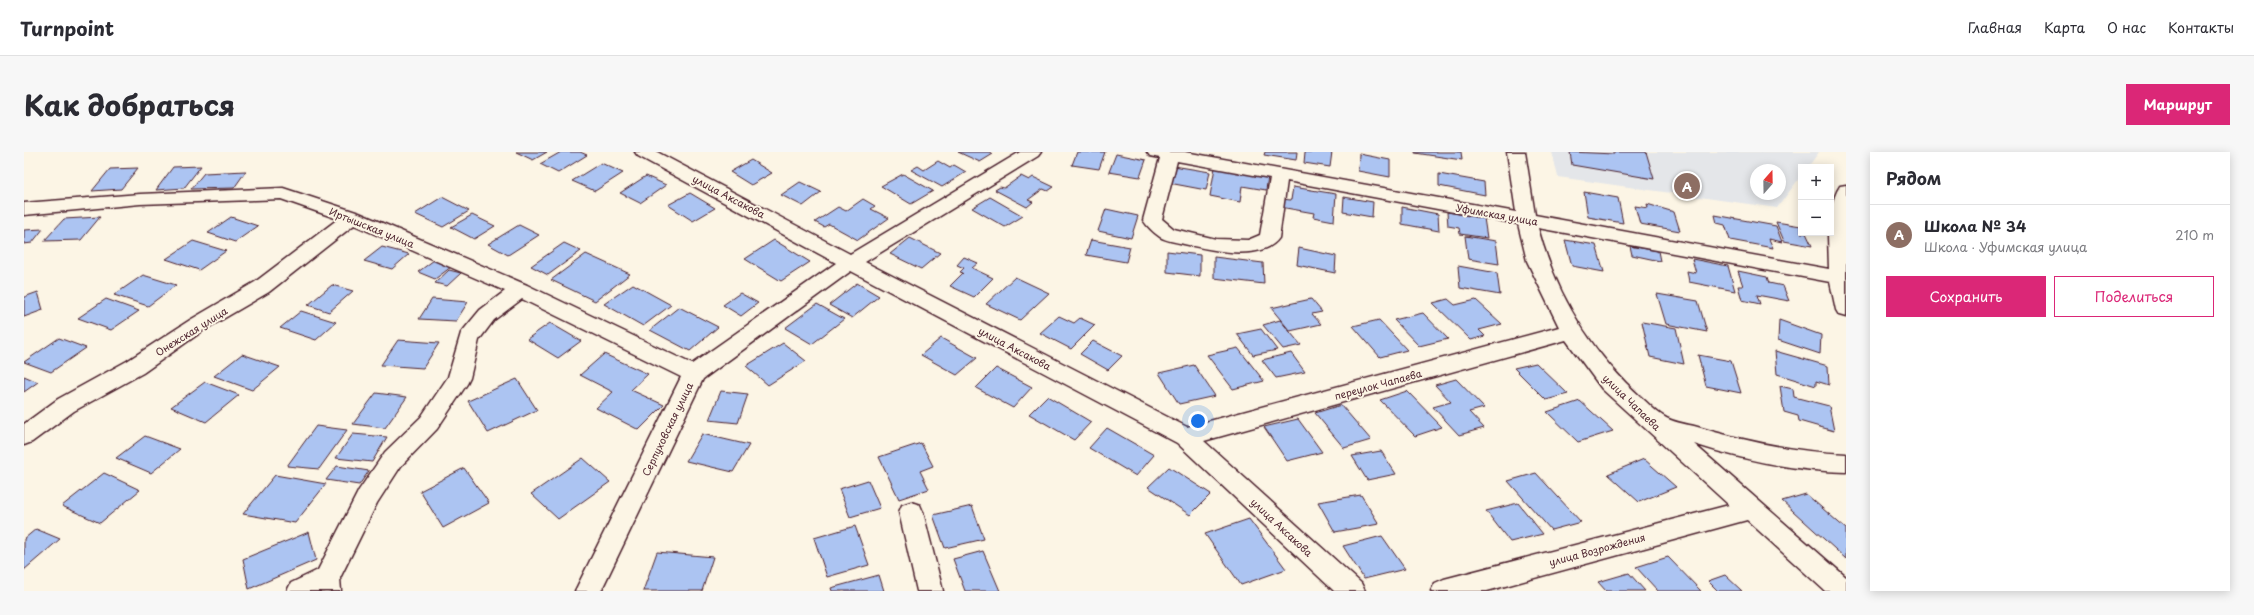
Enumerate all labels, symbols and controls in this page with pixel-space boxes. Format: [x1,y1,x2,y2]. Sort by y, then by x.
text: Turnpoint [20,14,114,42]
text: Главная [1968,17,2022,38]
text: Карта [2044,17,2085,38]
text: О нас [2107,17,2146,38]
text: Контакты [2168,17,2234,38]
text: Как добраться [24,83,235,126]
button: Маршрут [2126,84,2230,125]
north arrow [1750,164,1786,200]
map controls [1798,164,1834,236]
button: + [1798,164,1834,200]
text: Рядом [1886,165,1941,191]
street label: улица Аксакова [690,171,768,222]
pin: A [1674,171,1700,201]
street label: Уфимская улица [1455,199,1540,229]
button: − [1798,200,1834,236]
street label: Иртышская улица [327,203,417,251]
text: Школа № 34 [1924,214,2026,237]
text: A [1894,225,1904,244]
text: 210 m [2175,225,2214,244]
text: Школа · Уфимская улица [1924,237,2087,256]
button: Сохранить [1886,276,2046,317]
button: Поделиться [2054,276,2214,317]
street label: Онежская улица [152,302,231,359]
street label: улица Аксакова [976,323,1054,374]
street label: переулок Чапаева [1333,365,1424,404]
street label: улица Чапаева [1600,370,1665,434]
street label: Серпуховская улица [638,379,697,479]
your location [1188,411,1208,431]
street label: улица Аксакова [1248,494,1317,560]
street label: улица Возрождения [1547,529,1647,569]

